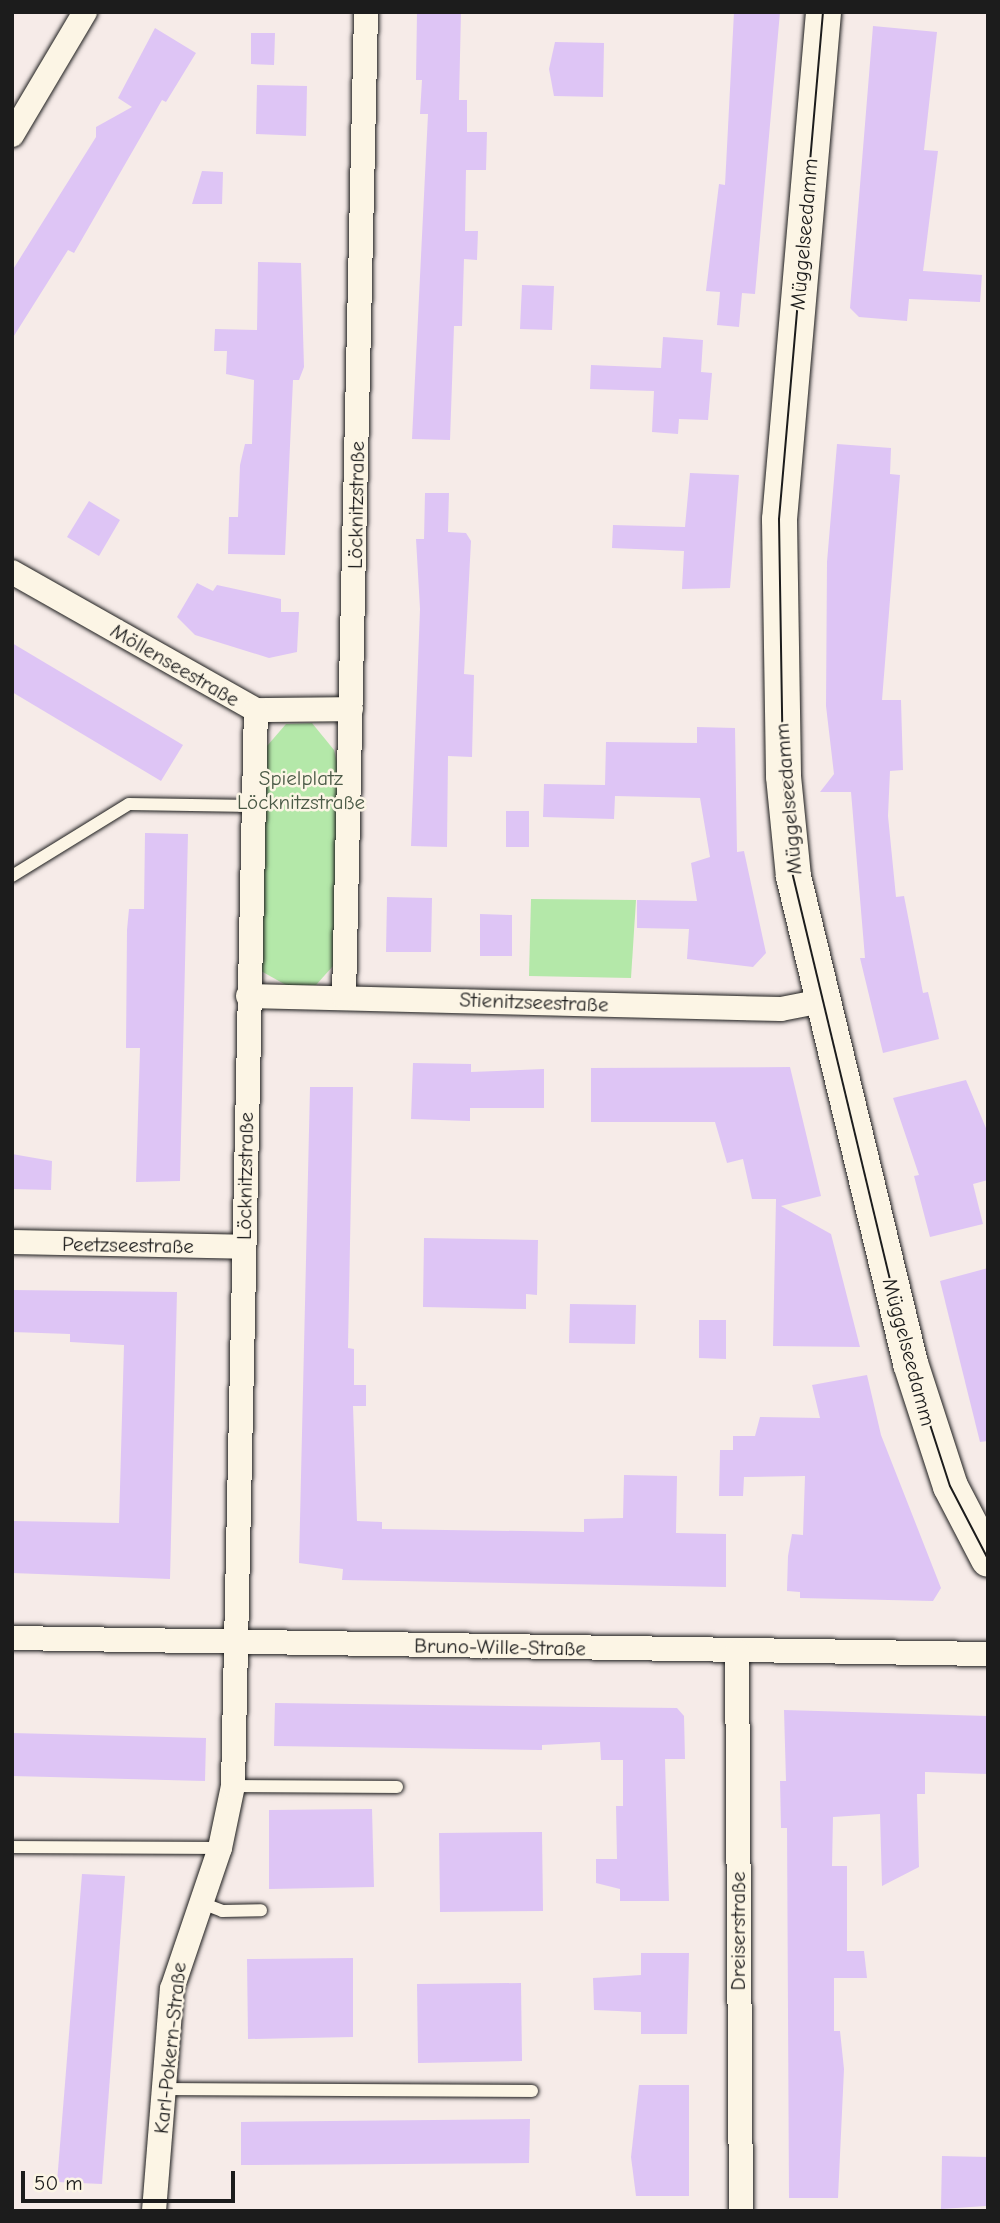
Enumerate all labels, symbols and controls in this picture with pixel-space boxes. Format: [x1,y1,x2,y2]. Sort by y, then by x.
street label: Müggelseedamm [785,157,823,311]
street label: Löcknitzstraße [342,441,370,569]
street label: Möllenseestraße [106,618,244,712]
street label: Müggelseedamm [769,722,807,876]
park label: Spielplatz Löcknitzstraße [237,765,365,815]
street label: Stienitzseestraße [459,987,609,1017]
street label: Löcknitzstraße [231,1112,259,1240]
street label: Peetzseestraße [62,1231,194,1259]
street label: Müggelseedamm [877,1275,941,1429]
street label: Bruno-Wille-Straße [414,1633,586,1661]
street label: Dreiserstraße [725,1871,751,1991]
street label: Karl-Pokern-Straße [148,1961,192,2135]
scale bar [24,2156,238,2200]
text: 50 m [34,2171,83,2195]

